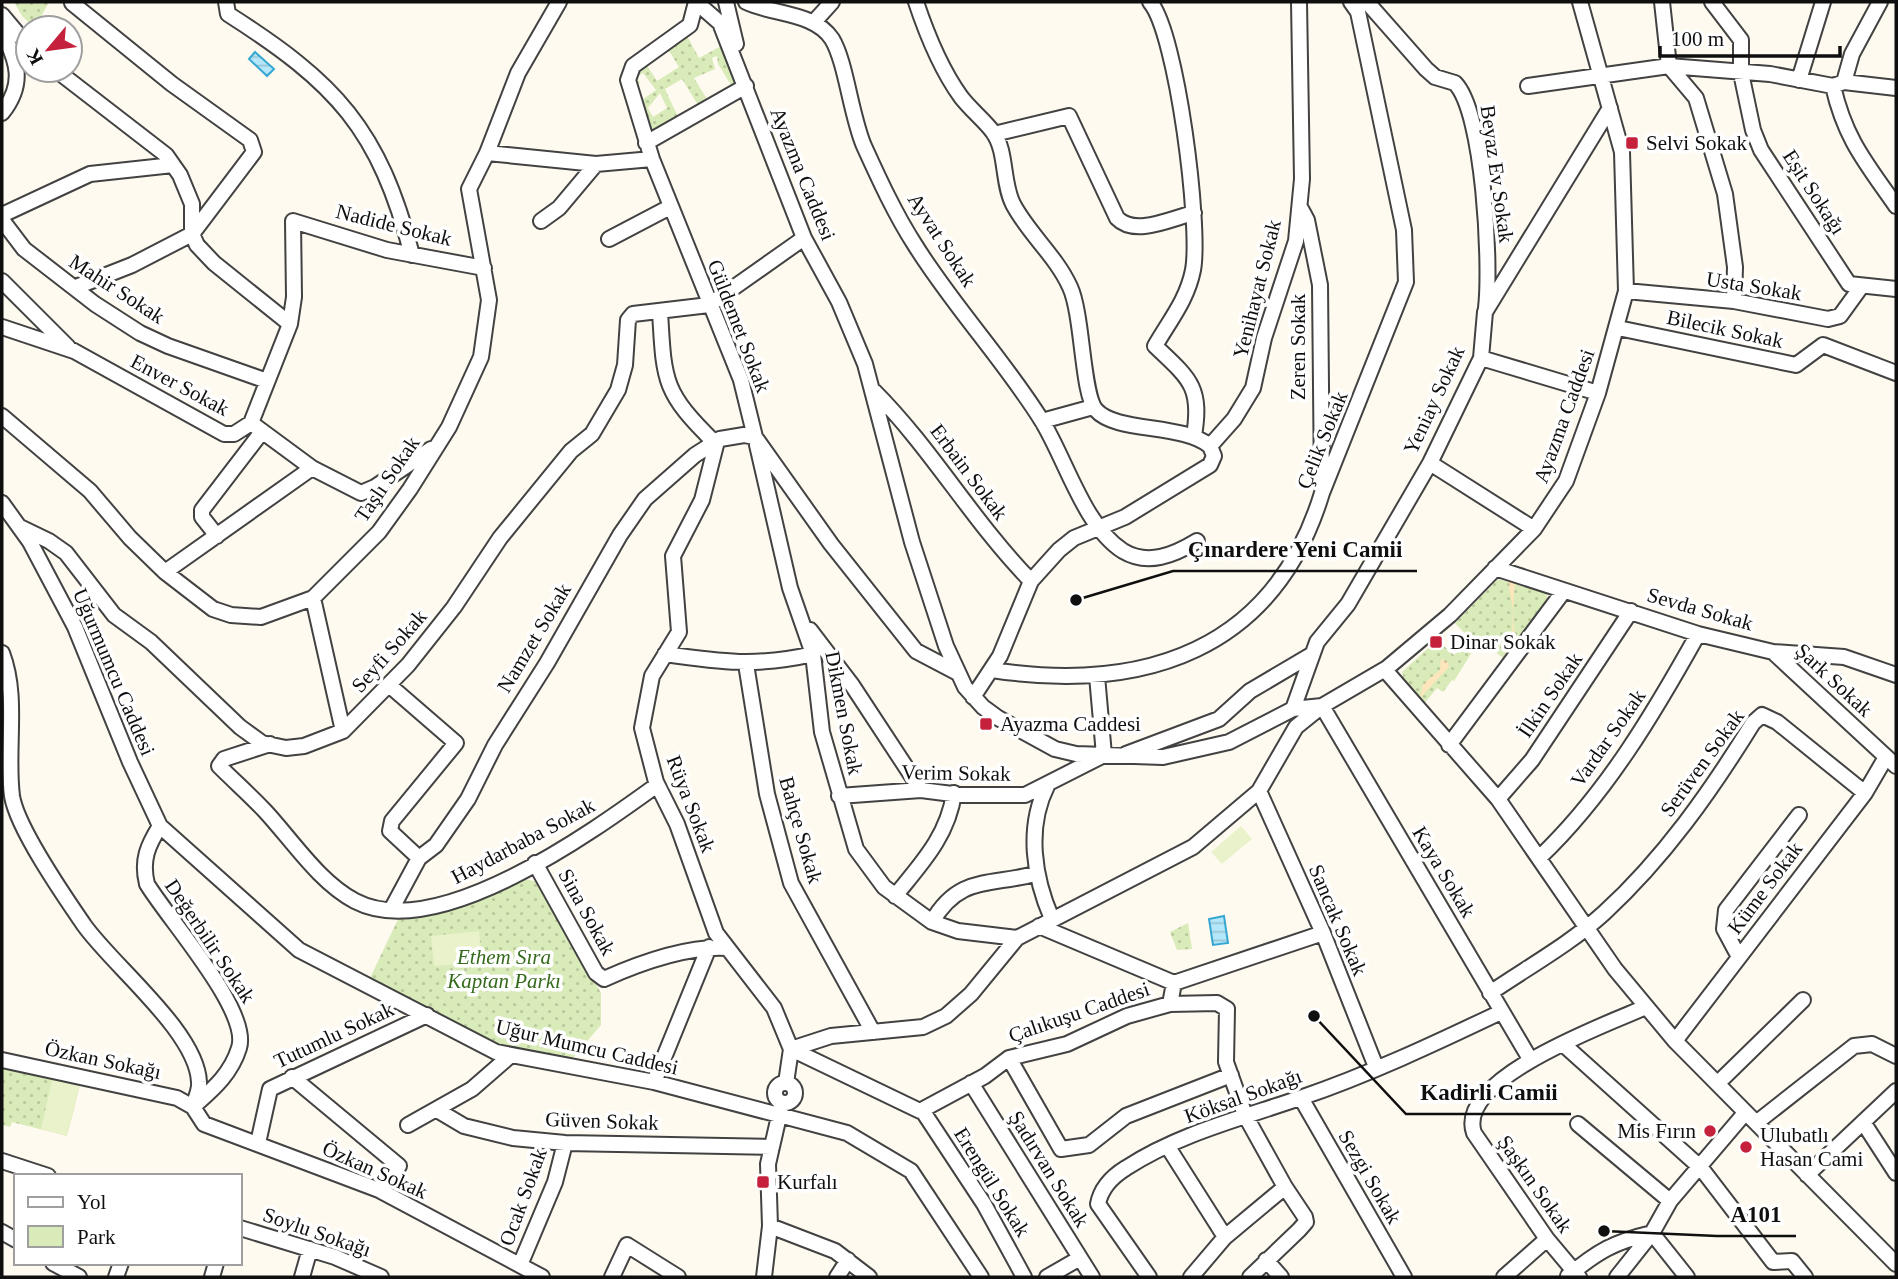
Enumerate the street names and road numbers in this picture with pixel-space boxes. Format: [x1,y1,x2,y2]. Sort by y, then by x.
street label: Ayazma Caddesi [765,104,841,244]
street label: Beyaz Ev Sokak [1475,104,1519,245]
street label: Eşit Sokağı [1778,145,1850,239]
street label: Ayvat Sokak [903,189,982,292]
street label: Nadide Sokak [334,199,455,251]
street label: Yenihayat Sokak [1228,217,1286,361]
street label: Mahir Sokak [65,249,170,329]
street label: Güldemet Sokak [703,256,776,396]
street label: Usta Sokak [1705,267,1804,305]
street label: Zeren Sokak [1286,293,1310,400]
street label: Bilecik Sokak [1665,305,1786,353]
street label: Yeniay Sokak [1399,342,1470,458]
street label: Ayazma Caddesi [1529,346,1599,486]
street label: Enver Sokak [127,349,234,421]
street label: Çelik Sokak [1292,387,1353,492]
street label: Erbain Sokak [925,419,1013,525]
street label: Taşlı Sokak [350,431,425,526]
street label: Namzet Sokak [492,579,576,697]
street label: Sevda Sokak [1644,582,1756,636]
street label: Uğurmumcu Caddesi [68,585,160,759]
street label: Seyfi Sokak [346,604,432,697]
street label: Şark Sokak [1791,638,1878,722]
street label: İlkin Sokak [1513,648,1587,742]
street label: Dikmen Sokak [820,649,868,777]
street label: Vardar Sokak [1566,684,1651,791]
street label: Serüven Sokak [1655,704,1749,821]
street label: Rüya Sokak [662,752,721,856]
street label: Verim Sokak [901,760,1011,786]
street label: Bahçe Sokak [774,774,828,887]
street label: Haydarbaba Sokak [447,793,599,889]
street label: Kaya Sokak [1407,822,1481,922]
street label: Küme Sokak [1723,837,1808,939]
street label: Sancak Sokak [1304,861,1372,980]
street label: Sina Sokak [553,865,621,960]
street label: Değerbilir Sokak [160,875,261,1008]
street label: Çalıkuşu Caddesi [1005,977,1153,1047]
street label: Tutumlu Sokak [270,997,398,1073]
street label: Uğur Mumcu Caddesi [493,1014,681,1080]
street label: Özkan Sokağı [43,1036,164,1084]
street label: Köksal Sokağı [1181,1064,1305,1128]
street label: Şadırvan Sokak [1004,1106,1095,1232]
street label: Güven Sokak [545,1107,660,1135]
street label: Erengül Sokak [949,1123,1035,1241]
street label: Sezgi Sokak [1334,1126,1407,1229]
street label: Şaşkın Sokak [1493,1131,1578,1238]
street label: Özkan Sokak [319,1136,432,1204]
street label: Ocak Sokak [494,1144,552,1249]
street label: Soylu Sokağı [260,1202,374,1262]

